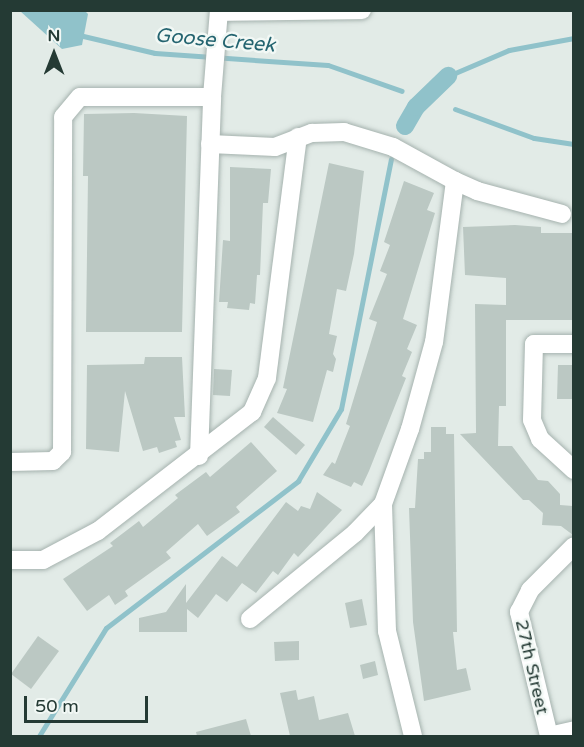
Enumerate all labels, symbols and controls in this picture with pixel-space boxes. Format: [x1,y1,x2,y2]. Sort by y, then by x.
north arrow [24,24,84,84]
water label: Goose Creek [154,24,276,58]
text: N [48,26,60,46]
street label: 27th Street [511,618,553,716]
scale bar [27,684,152,722]
text: 50 m [35,695,79,717]

